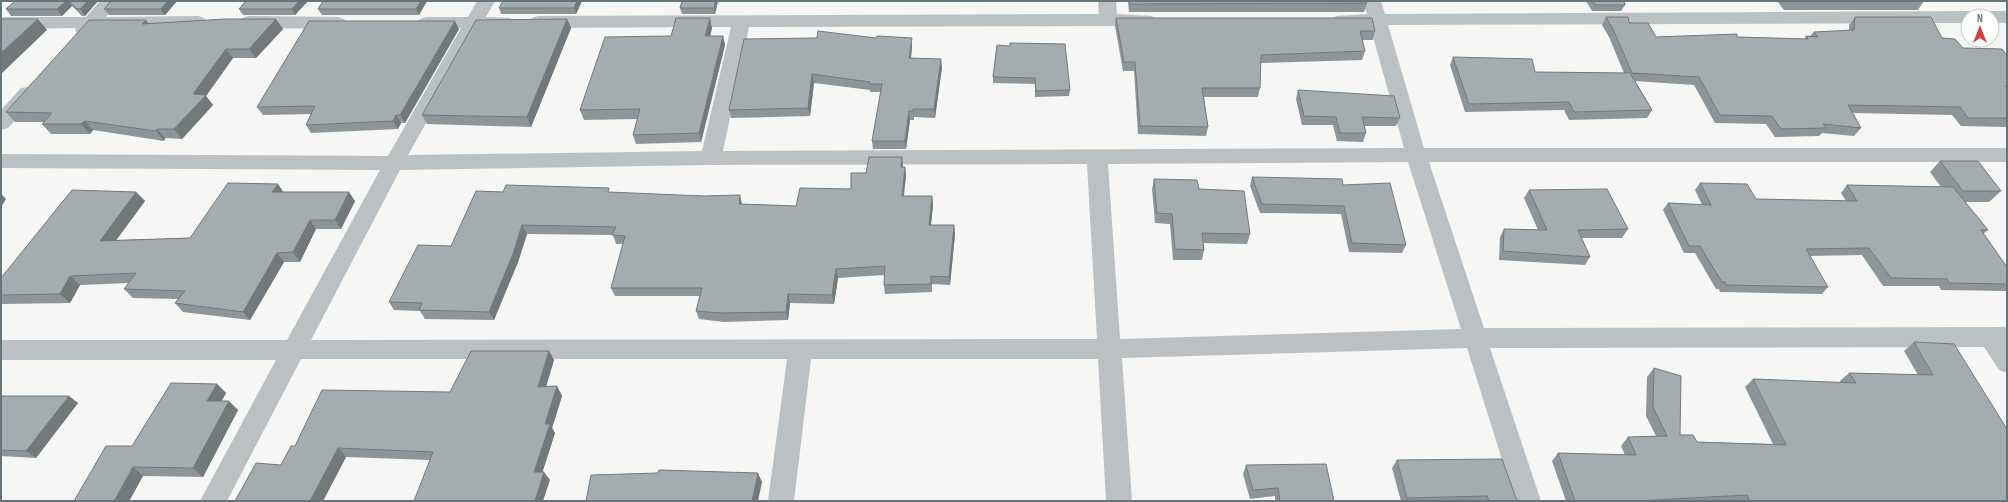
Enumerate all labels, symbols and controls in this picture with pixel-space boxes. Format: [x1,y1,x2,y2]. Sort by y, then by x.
north arrow [1960,8,2000,48]
text: N [1977,12,1983,25]

